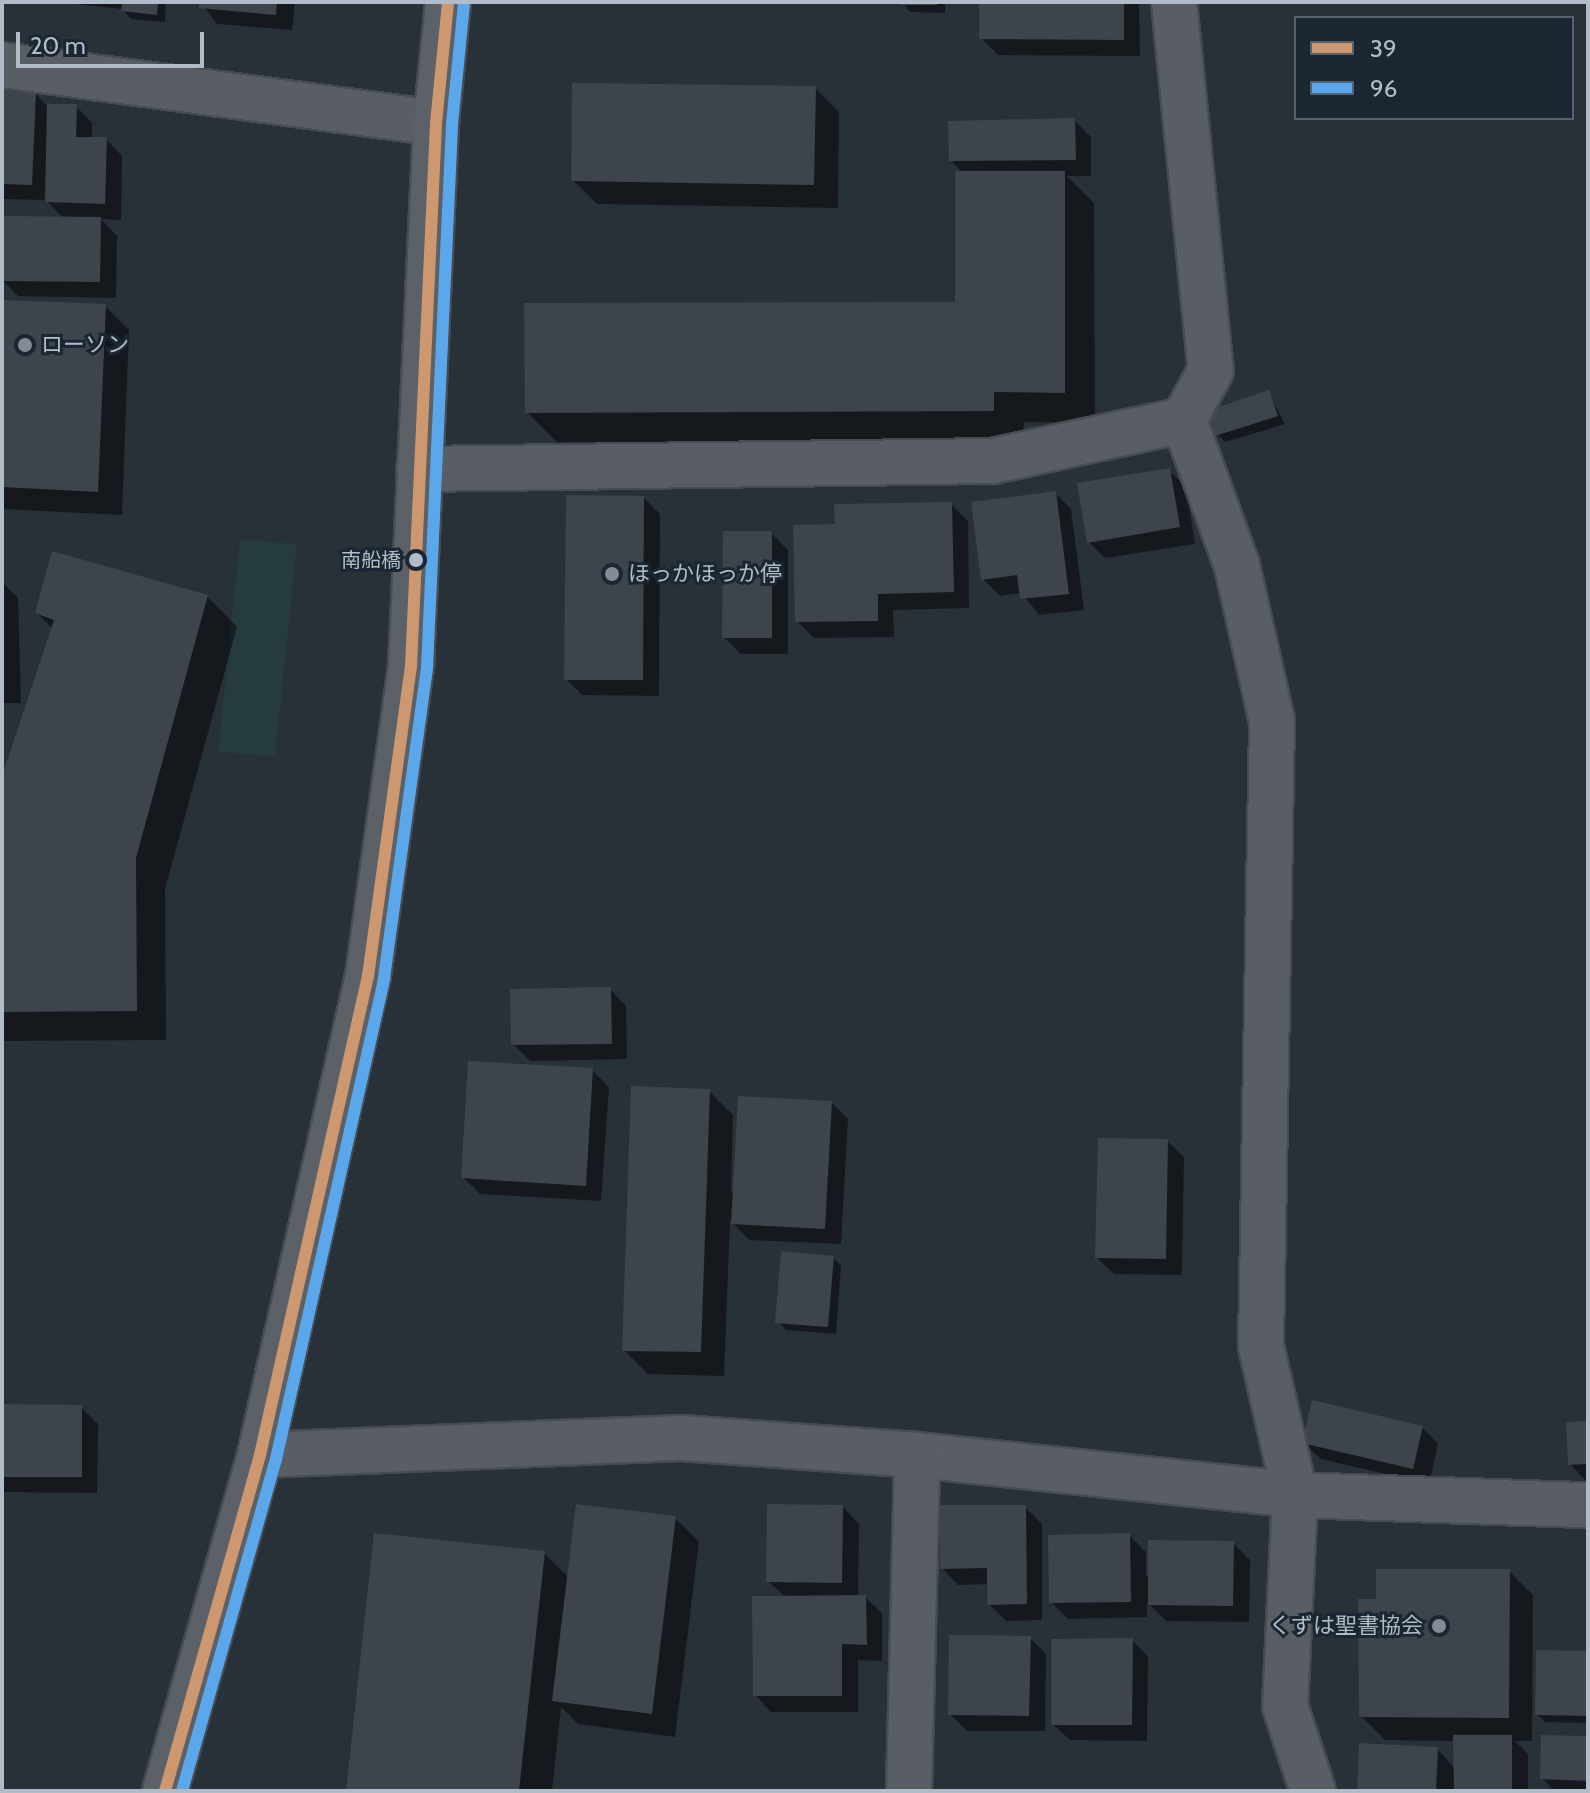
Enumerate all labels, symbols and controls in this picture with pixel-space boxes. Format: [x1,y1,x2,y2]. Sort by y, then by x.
scale bar [20,16,208,66]
legend [1294,16,1574,120]
text: 20 m [30,31,86,60]
text: 39 [1370,34,1397,63]
text: 96 [1370,74,1397,103]
place label: ローソン [41,332,129,358]
marker: ローソン [16,336,34,354]
place label: 南船橋 [341,548,401,572]
marker: 南船橋 [408,552,424,568]
place label: ほっかほっか停 [628,561,782,587]
marker: ほっかほっか停 [603,565,621,583]
place label: くずは聖書協会 [1269,1613,1423,1639]
marker: くずは聖書協会 [1430,1617,1448,1635]

